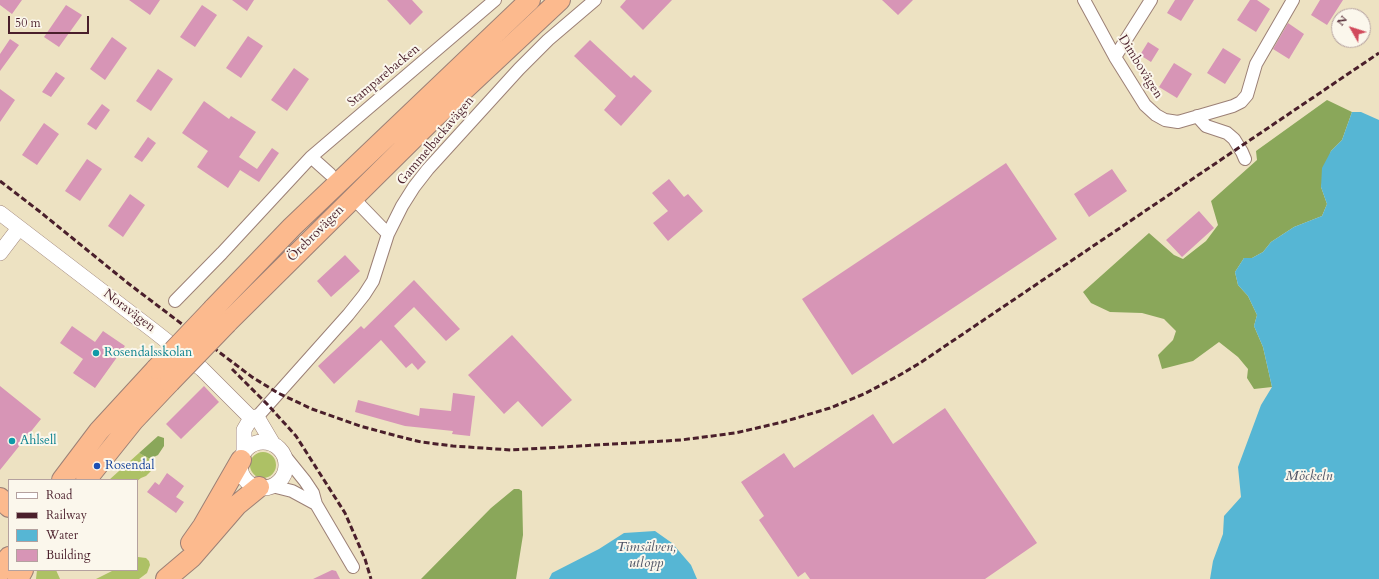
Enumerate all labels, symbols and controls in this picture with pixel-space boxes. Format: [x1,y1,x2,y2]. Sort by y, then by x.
scale bar [10,8,91,34]
north arrow [1331,8,1371,48]
text: N [1333,12,1351,29]
text: 50 m [15,15,41,31]
street label: Dimbovägen [1114,32,1166,102]
street label: Stamparebacken [345,41,423,111]
street label: Gammelbackavägen [394,93,478,189]
street label: Örebrovägen [284,202,348,266]
street label: Noravägen [100,286,158,336]
place label: Rosendalsskolan [104,345,193,361]
marker: Rosendalsskolan [91,348,101,358]
place label: Ahlsell [20,433,57,449]
marker: Ahlsell [7,436,17,446]
place label: Rosendal [105,458,155,474]
marker: Rosendal [92,461,102,471]
water label: Möckeln [1286,469,1332,485]
legend [8,479,138,571]
text: Road [46,487,72,503]
text: Railway [46,507,87,523]
text: Water [46,527,78,543]
water label: Timsälven, utlopp [616,540,676,572]
text: Building [46,547,90,563]

